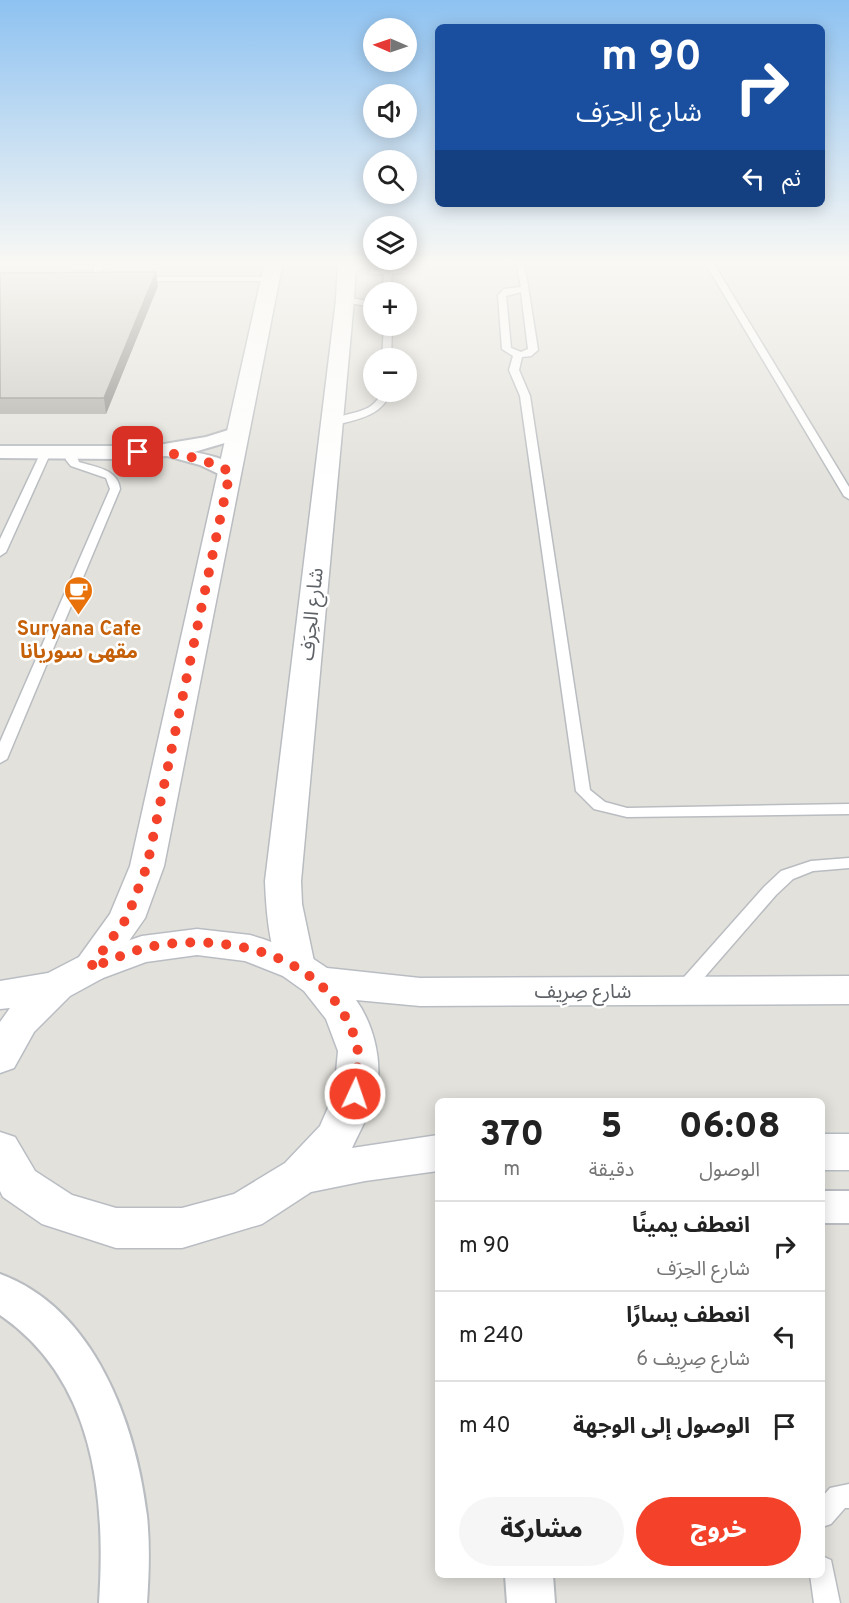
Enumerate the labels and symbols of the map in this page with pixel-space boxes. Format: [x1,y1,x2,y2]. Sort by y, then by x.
north arrow [363,18,417,72]
pin [112,426,163,477]
street label: شارع الحِرَف [295,566,331,662]
cafe icon: Suryana Cafe مقهى سوريانا [63,574,95,616]
place label: Suryana Cafe مقهى سوريانا [17,617,141,666]
street label: شارع صِرِيف [535,980,632,1006]
position arrow [323,1062,387,1126]

